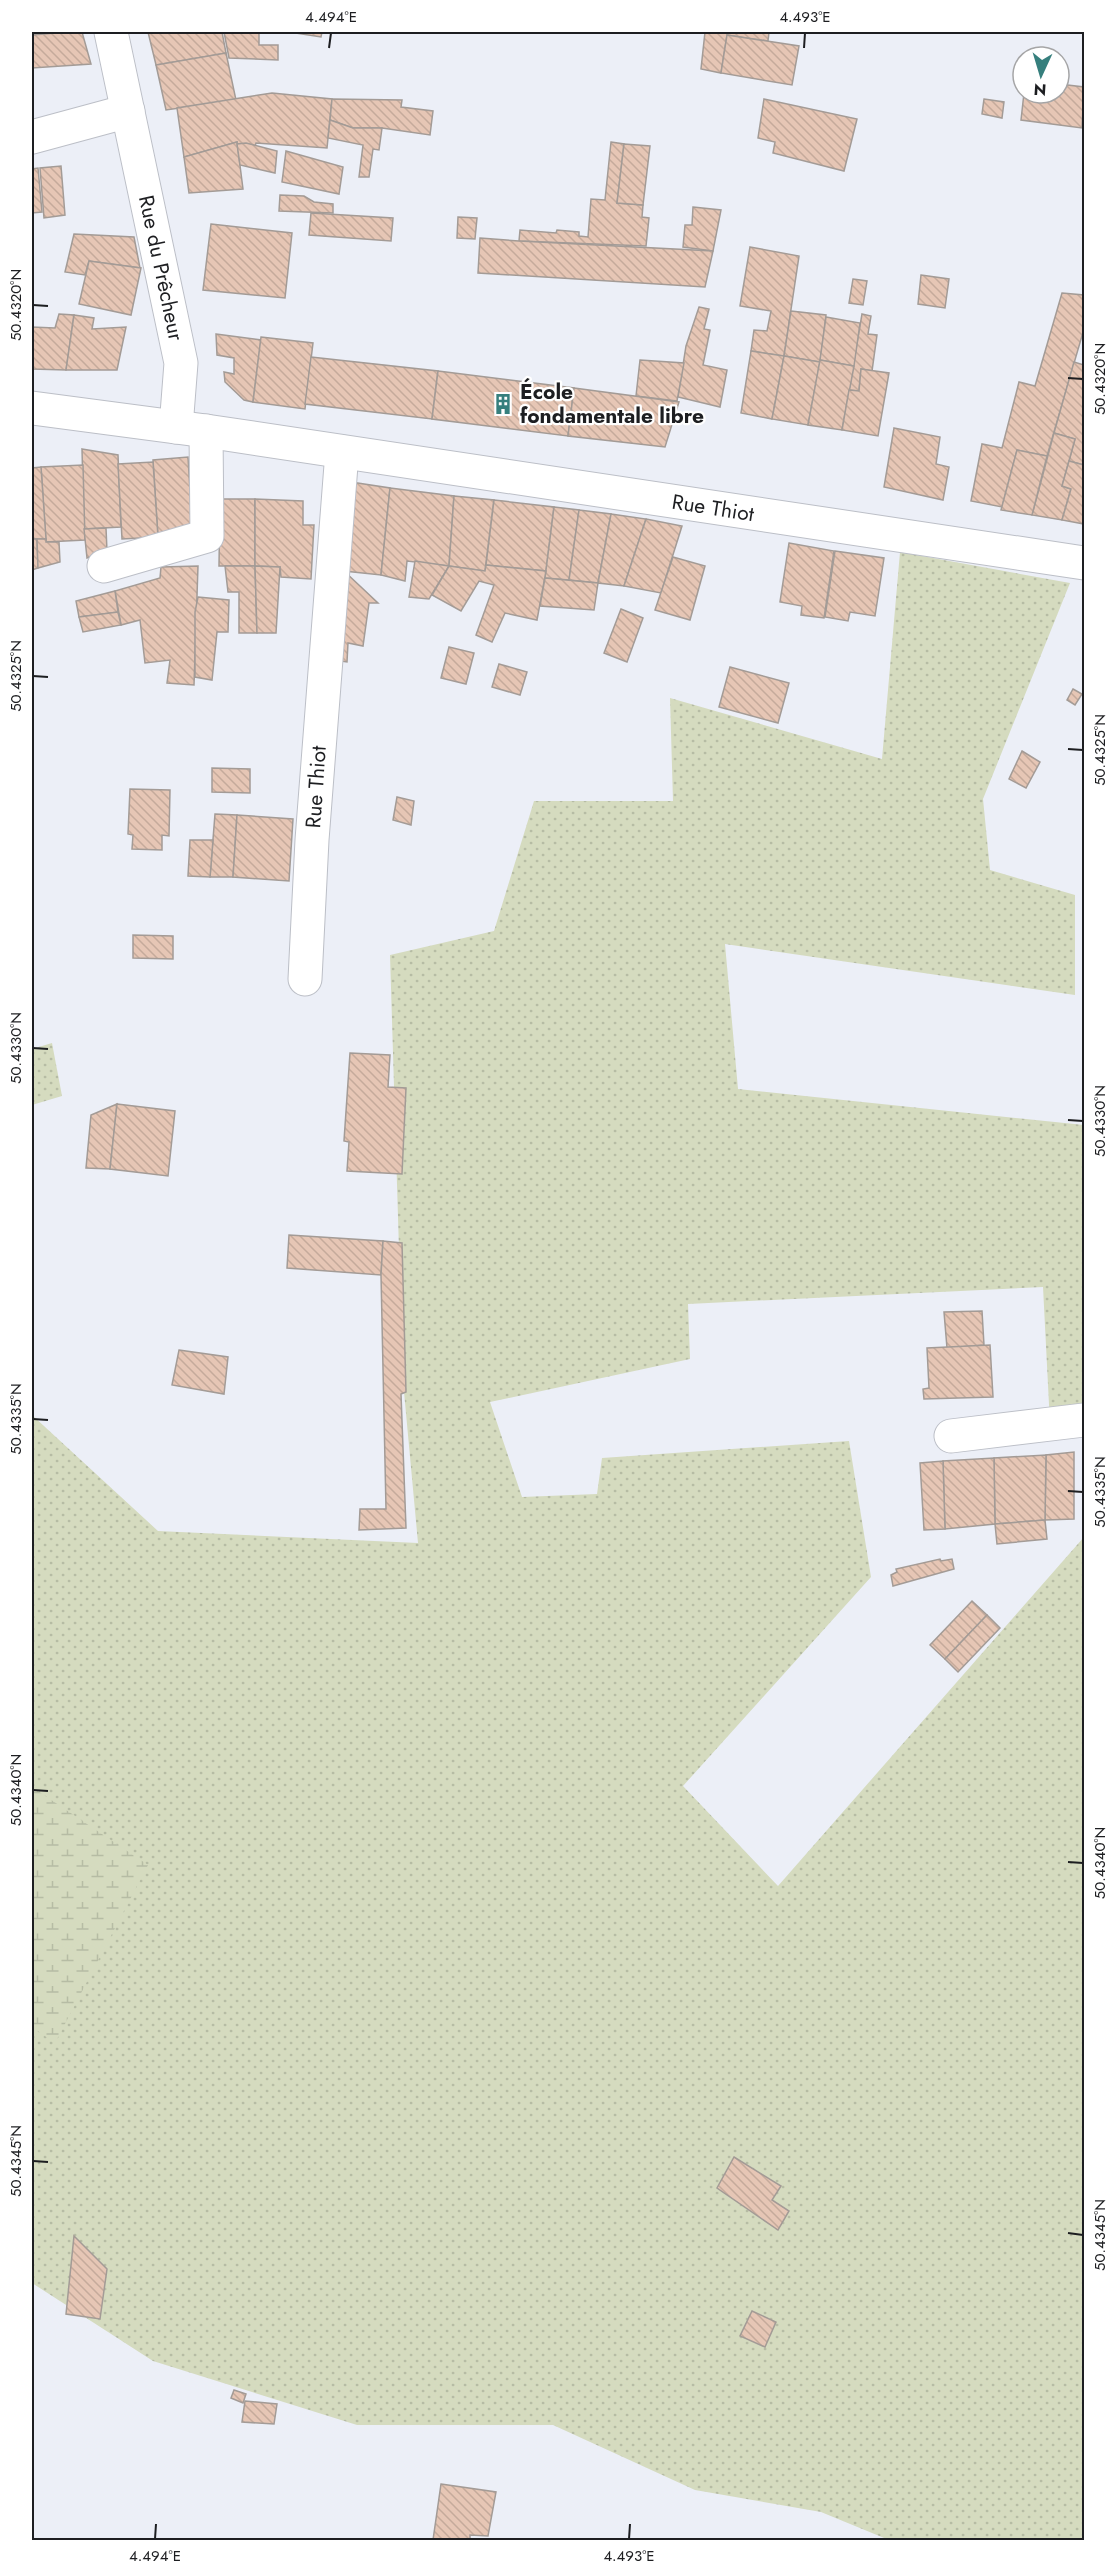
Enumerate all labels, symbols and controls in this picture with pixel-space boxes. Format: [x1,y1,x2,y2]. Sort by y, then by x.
text: 4.494°E [305,6,357,28]
text: 4.493°E [779,6,831,28]
north arrow [1011,45,1071,105]
text: N [1033,78,1047,101]
street label: Rue du Prêcheur [131,192,191,344]
text: 50.4320°N [5,269,27,341]
text: 50.4320°N [1089,343,1111,415]
place label: École fondamentale libre [520,377,704,431]
building icon: École fondamentale libre [491,392,515,416]
street label: Rue Thiot [670,487,756,529]
text: 50.4325°N [5,640,27,712]
text: 50.4325°N [1089,714,1111,786]
street label: Rue Thiot [298,745,334,829]
text: 50.4330°N [5,1012,27,1084]
text: 50.4330°N [1089,1085,1111,1157]
text: 50.4335°N [5,1383,27,1455]
text: 50.4335°N [1089,1456,1111,1528]
text: 50.4340°N [5,1754,27,1826]
text: 50.4340°N [1089,1827,1111,1899]
text: 50.4345°N [5,2125,27,2197]
text: 50.4345°N [1089,2199,1111,2271]
text: 4.494°E [129,2545,181,2567]
text: 4.493°E [603,2545,655,2567]

